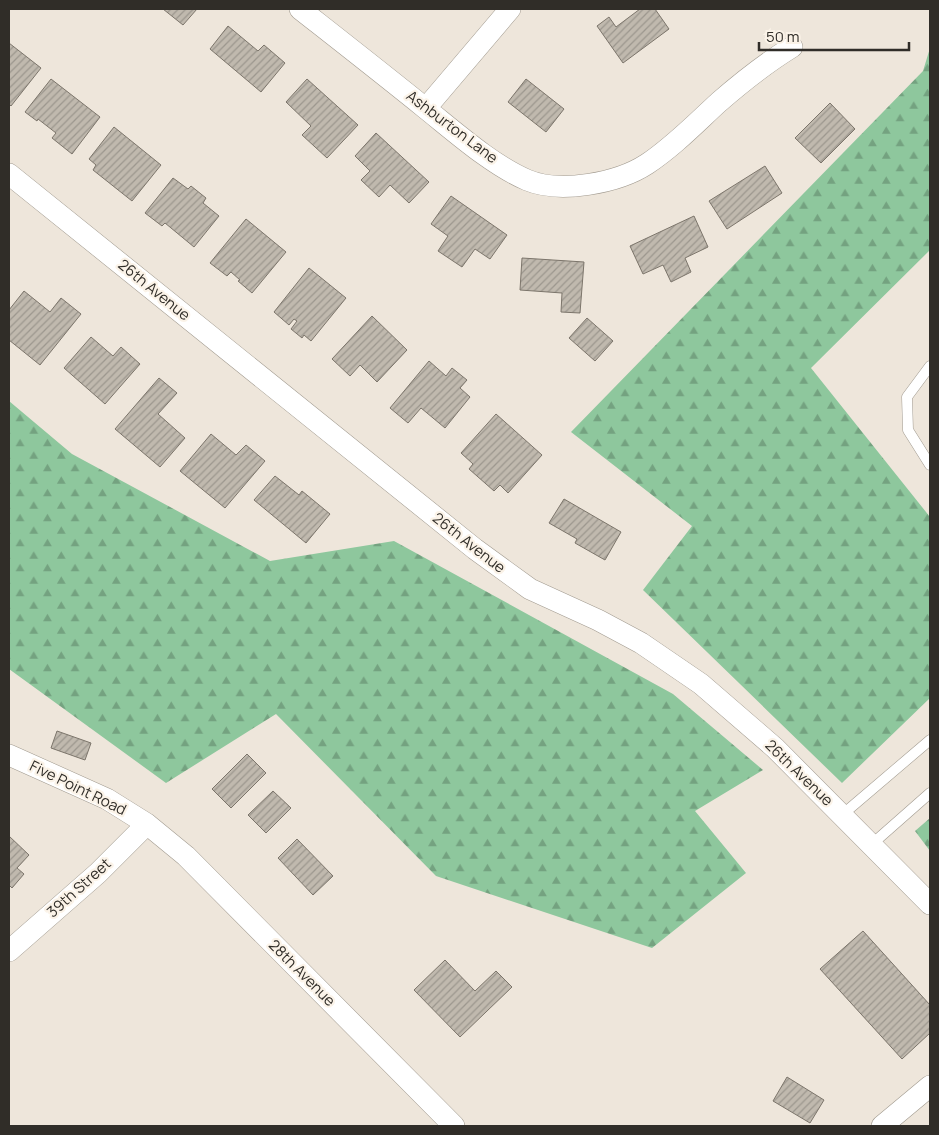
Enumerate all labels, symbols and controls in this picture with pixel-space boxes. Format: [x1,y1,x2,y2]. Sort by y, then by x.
scale bar [759,20,909,52]
text: 50 m [766,26,800,47]
street label: Ashburton Lane [402,85,503,168]
street label: 26th Avenue [114,254,195,325]
street label: 26th Avenue [429,508,510,578]
street label: 26th Avenue [761,735,838,811]
street label: Five Point Road [26,755,130,820]
street label: 39th Street [42,853,115,922]
street label: 28th Avenue [264,935,341,1011]

